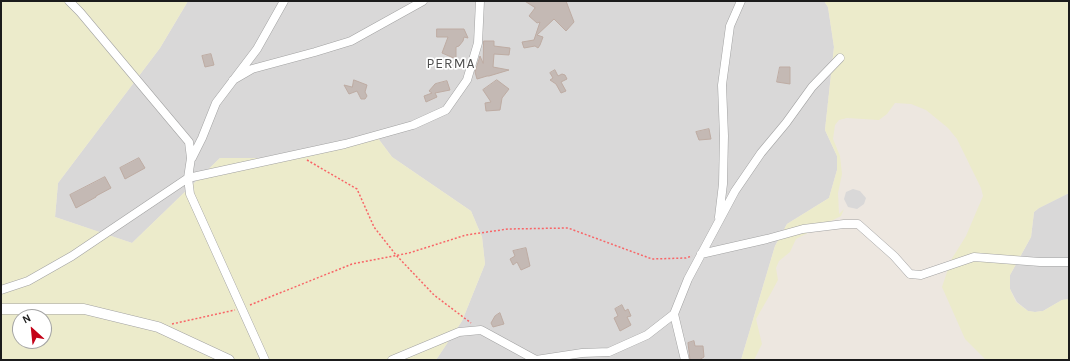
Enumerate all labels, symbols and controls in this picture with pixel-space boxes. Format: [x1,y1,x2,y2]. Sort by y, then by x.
district label: PERMA [426,56,476,72]
north arrow [12,309,52,349]
text: N [20,311,33,326]

